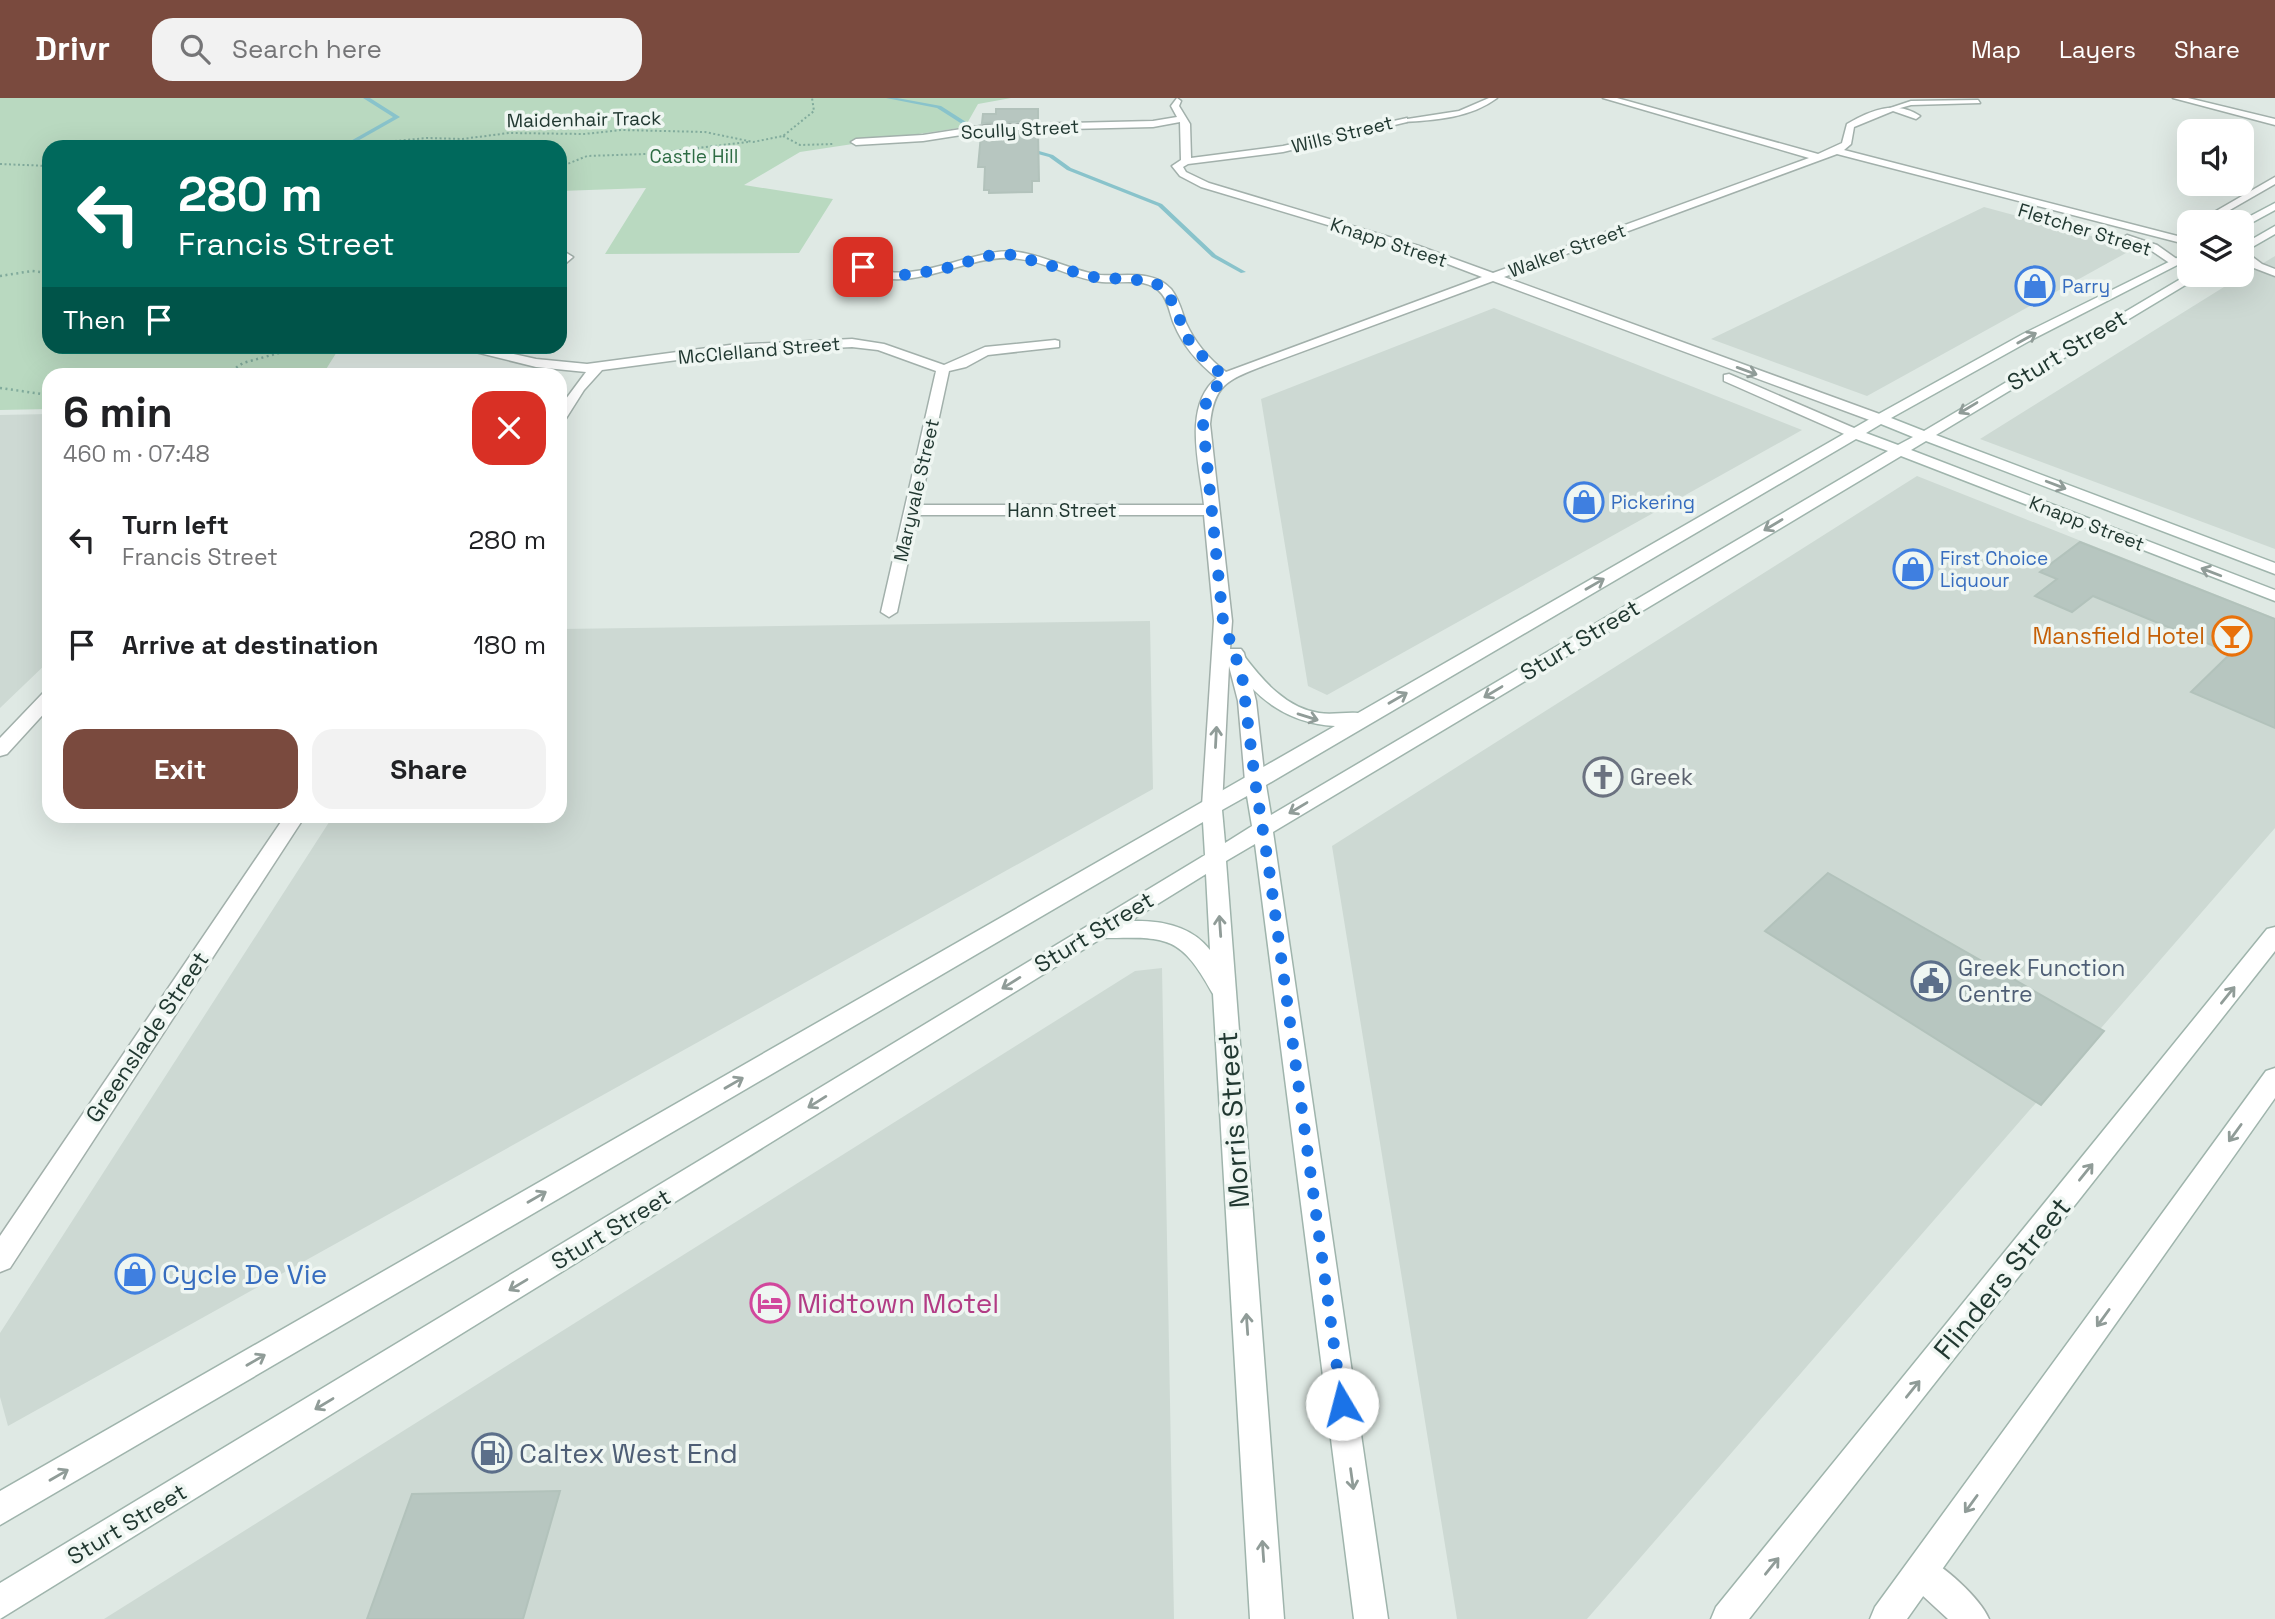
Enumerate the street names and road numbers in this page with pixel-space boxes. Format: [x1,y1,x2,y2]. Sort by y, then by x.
street label: Maidenhair Track [506,106,662,133]
street label: Wills Street [1289,110,1395,159]
street label: Scully Street [960,114,1080,145]
street label: Fletcher Street [2015,197,2155,262]
street label: Knapp Street [1327,212,1451,273]
street label: Walker Street [1505,218,1629,283]
street label: Sturt Street [2002,303,2132,397]
street label: McClelland Street [677,331,841,370]
street label: Maryvale Street [888,416,945,564]
street label: Knapp Street [2026,490,2148,557]
street label: Hann Street [1007,498,1117,523]
street label: Sturt Street [1515,593,1645,687]
street label: Sturt Street [1029,885,1159,979]
street label: Greenslade Street [79,946,215,1128]
street label: Morris Street [1209,1030,1257,1210]
street label: Sturt Street [546,1182,676,1276]
street label: Flinders Street [1926,1190,2078,1366]
street label: Sturt Street [62,1477,192,1571]

